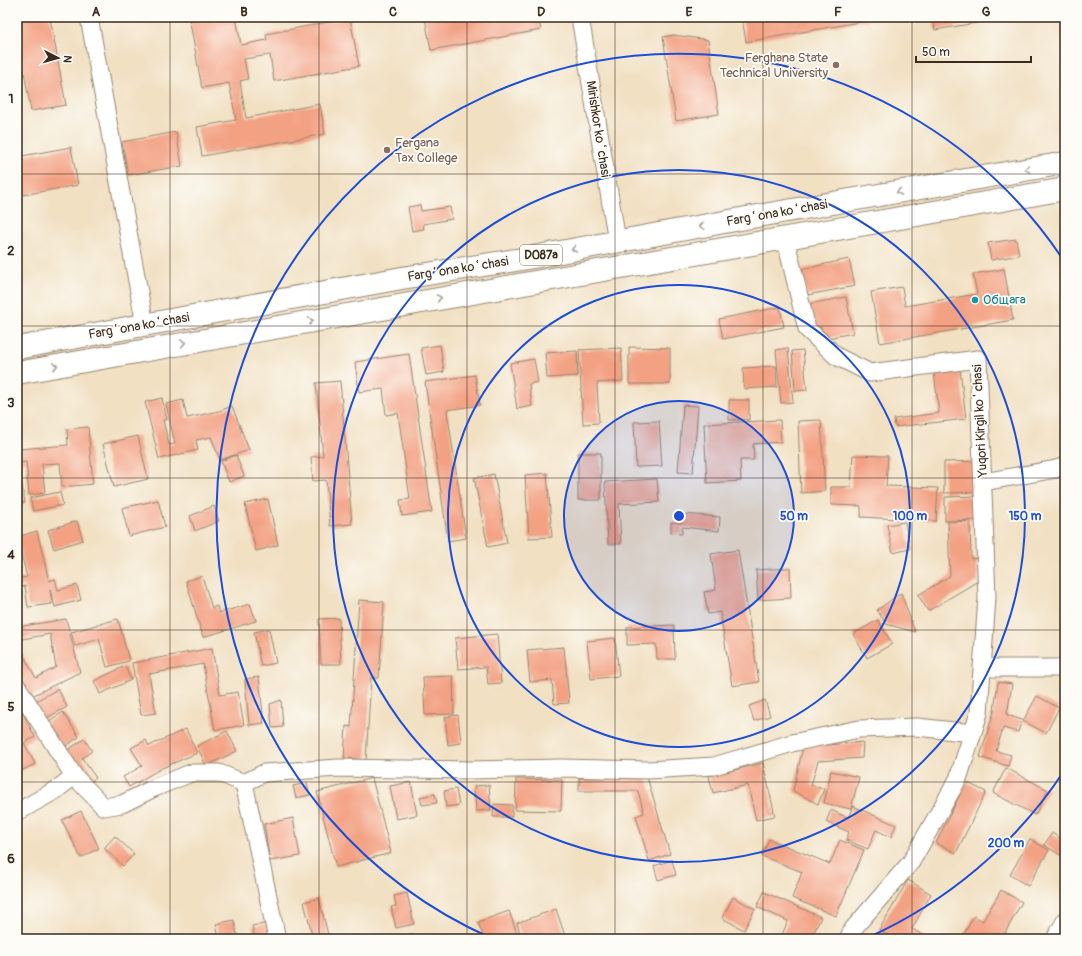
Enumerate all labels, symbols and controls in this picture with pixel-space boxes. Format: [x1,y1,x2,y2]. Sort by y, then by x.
text: A [92,4,101,20]
text: B [240,4,248,20]
text: C [389,4,397,20]
text: D [537,4,545,20]
text: E [686,4,693,20]
text: F [834,4,842,20]
text: G [982,4,991,20]
north arrow [38,38,78,78]
scale bar [916,38,1031,64]
text: 50 m [922,45,950,60]
place label: Ferghana State Technical University [720,50,829,81]
text: N [61,55,74,64]
marker: Ferghana State Technical University [831,60,841,70]
street label: Mirishkor koʻchasi [582,80,614,178]
text: 1 [8,91,14,107]
place label: Fergana Tax College [395,135,458,166]
marker: Fergana Tax College [382,145,392,155]
one-way arrow [1023,165,1030,173]
one-way arrow [896,187,902,196]
street label: Fargʻona koʻchasi [725,196,829,230]
one-way arrow [698,221,705,230]
text: 2 [7,243,15,259]
one-way arrow [570,244,577,253]
road number: D087a [520,245,562,265]
street label: Fargʻona koʻchasi [406,253,510,285]
place label: Общага [983,292,1026,308]
one-way arrow [436,294,443,303]
marker: Общага [970,295,980,305]
street label: Fargʻona koʻchasi [87,309,191,343]
one-way arrow [308,317,315,325]
one-way arrow [180,339,186,348]
one-way arrow [52,362,58,371]
street label: Yuqori Kirgil koʻchasi [969,364,991,479]
text: 3 [7,395,15,411]
centre of rings [672,509,686,523]
text: 50 m [780,509,808,524]
text: 100 m [893,509,928,524]
text: 150 m [1009,509,1042,524]
text: 4 [7,547,15,563]
text: 5 [7,699,15,715]
text: 200 m [988,836,1025,851]
text: 6 [7,851,15,867]

